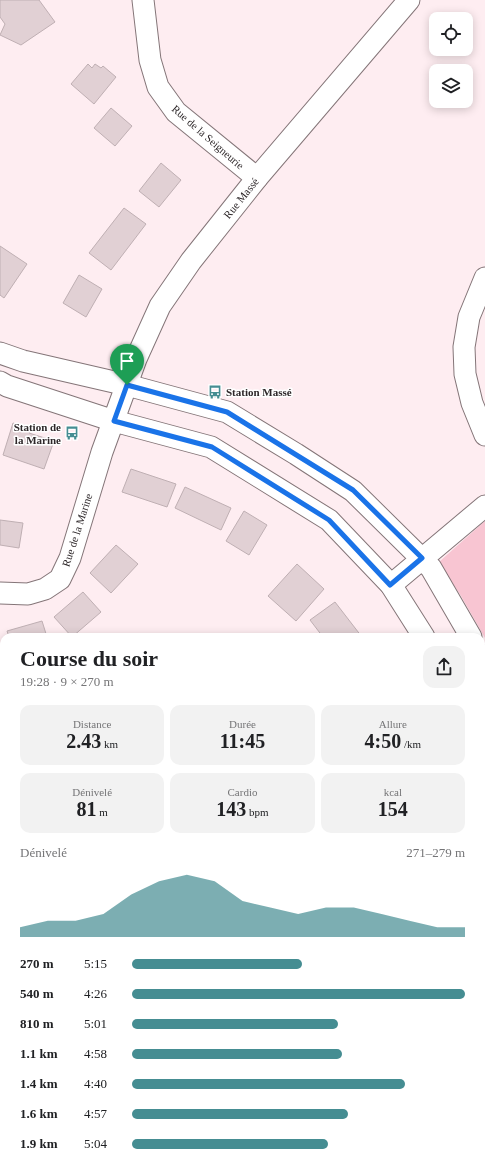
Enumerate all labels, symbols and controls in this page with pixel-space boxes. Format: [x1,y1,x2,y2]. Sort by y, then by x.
map controls [429,12,473,108]
button: locate [429,12,473,56]
button: layers [429,64,473,108]
street label: Rue de la Seigneurie [170,103,246,172]
street label: Rue Massé [221,175,261,221]
pin [110,344,144,385]
icon: arrive [116,350,138,372]
bus stop icon: Station Massé [207,384,223,400]
place label: Station Massé [226,386,292,398]
place label: Station de la Marine [14,421,61,446]
bus stop icon: Station de la Marine [64,425,80,441]
street label: Rue de la Marine [60,492,94,568]
text: Course du soir [20,646,158,671]
button: share [423,646,465,688]
text: 19:28 · 9 × 270 m [20,674,114,689]
text: Distance [73,718,111,730]
text: Durée [229,718,256,730]
text: Allure [379,718,407,730]
text: 2.43 [66,730,101,752]
text: 11:45 [220,730,265,752]
text: 4:50 [365,730,401,752]
text: km [101,738,118,750]
text: /km [401,738,421,750]
text: Dénivelé [72,786,112,798]
text: Cardio [228,786,257,798]
text: kcal [384,786,402,798]
text: 81 [77,798,97,820]
text: 143 [216,798,246,820]
text: 154 [378,798,408,820]
text: m [97,806,108,818]
text: bpm [246,806,269,818]
text: Dénivelé [20,845,67,860]
text: 271–279 m [406,845,465,860]
text: 270 m [20,956,54,971]
text: 5:15 [84,956,107,971]
text: 540 m [20,986,54,1001]
text: 4:26 [84,986,107,1001]
text: 810 m [20,1016,54,1031]
text: 5:01 [84,1016,107,1031]
text: 1.1 km [20,1046,58,1061]
text: 4:58 [84,1046,107,1061]
text: 1.4 km [20,1076,58,1091]
text: 4:40 [84,1076,107,1091]
text: 1.6 km [20,1106,58,1121]
text: 4:57 [84,1106,107,1121]
text: 1.9 km [20,1136,58,1151]
text: 5:04 [84,1136,107,1151]

